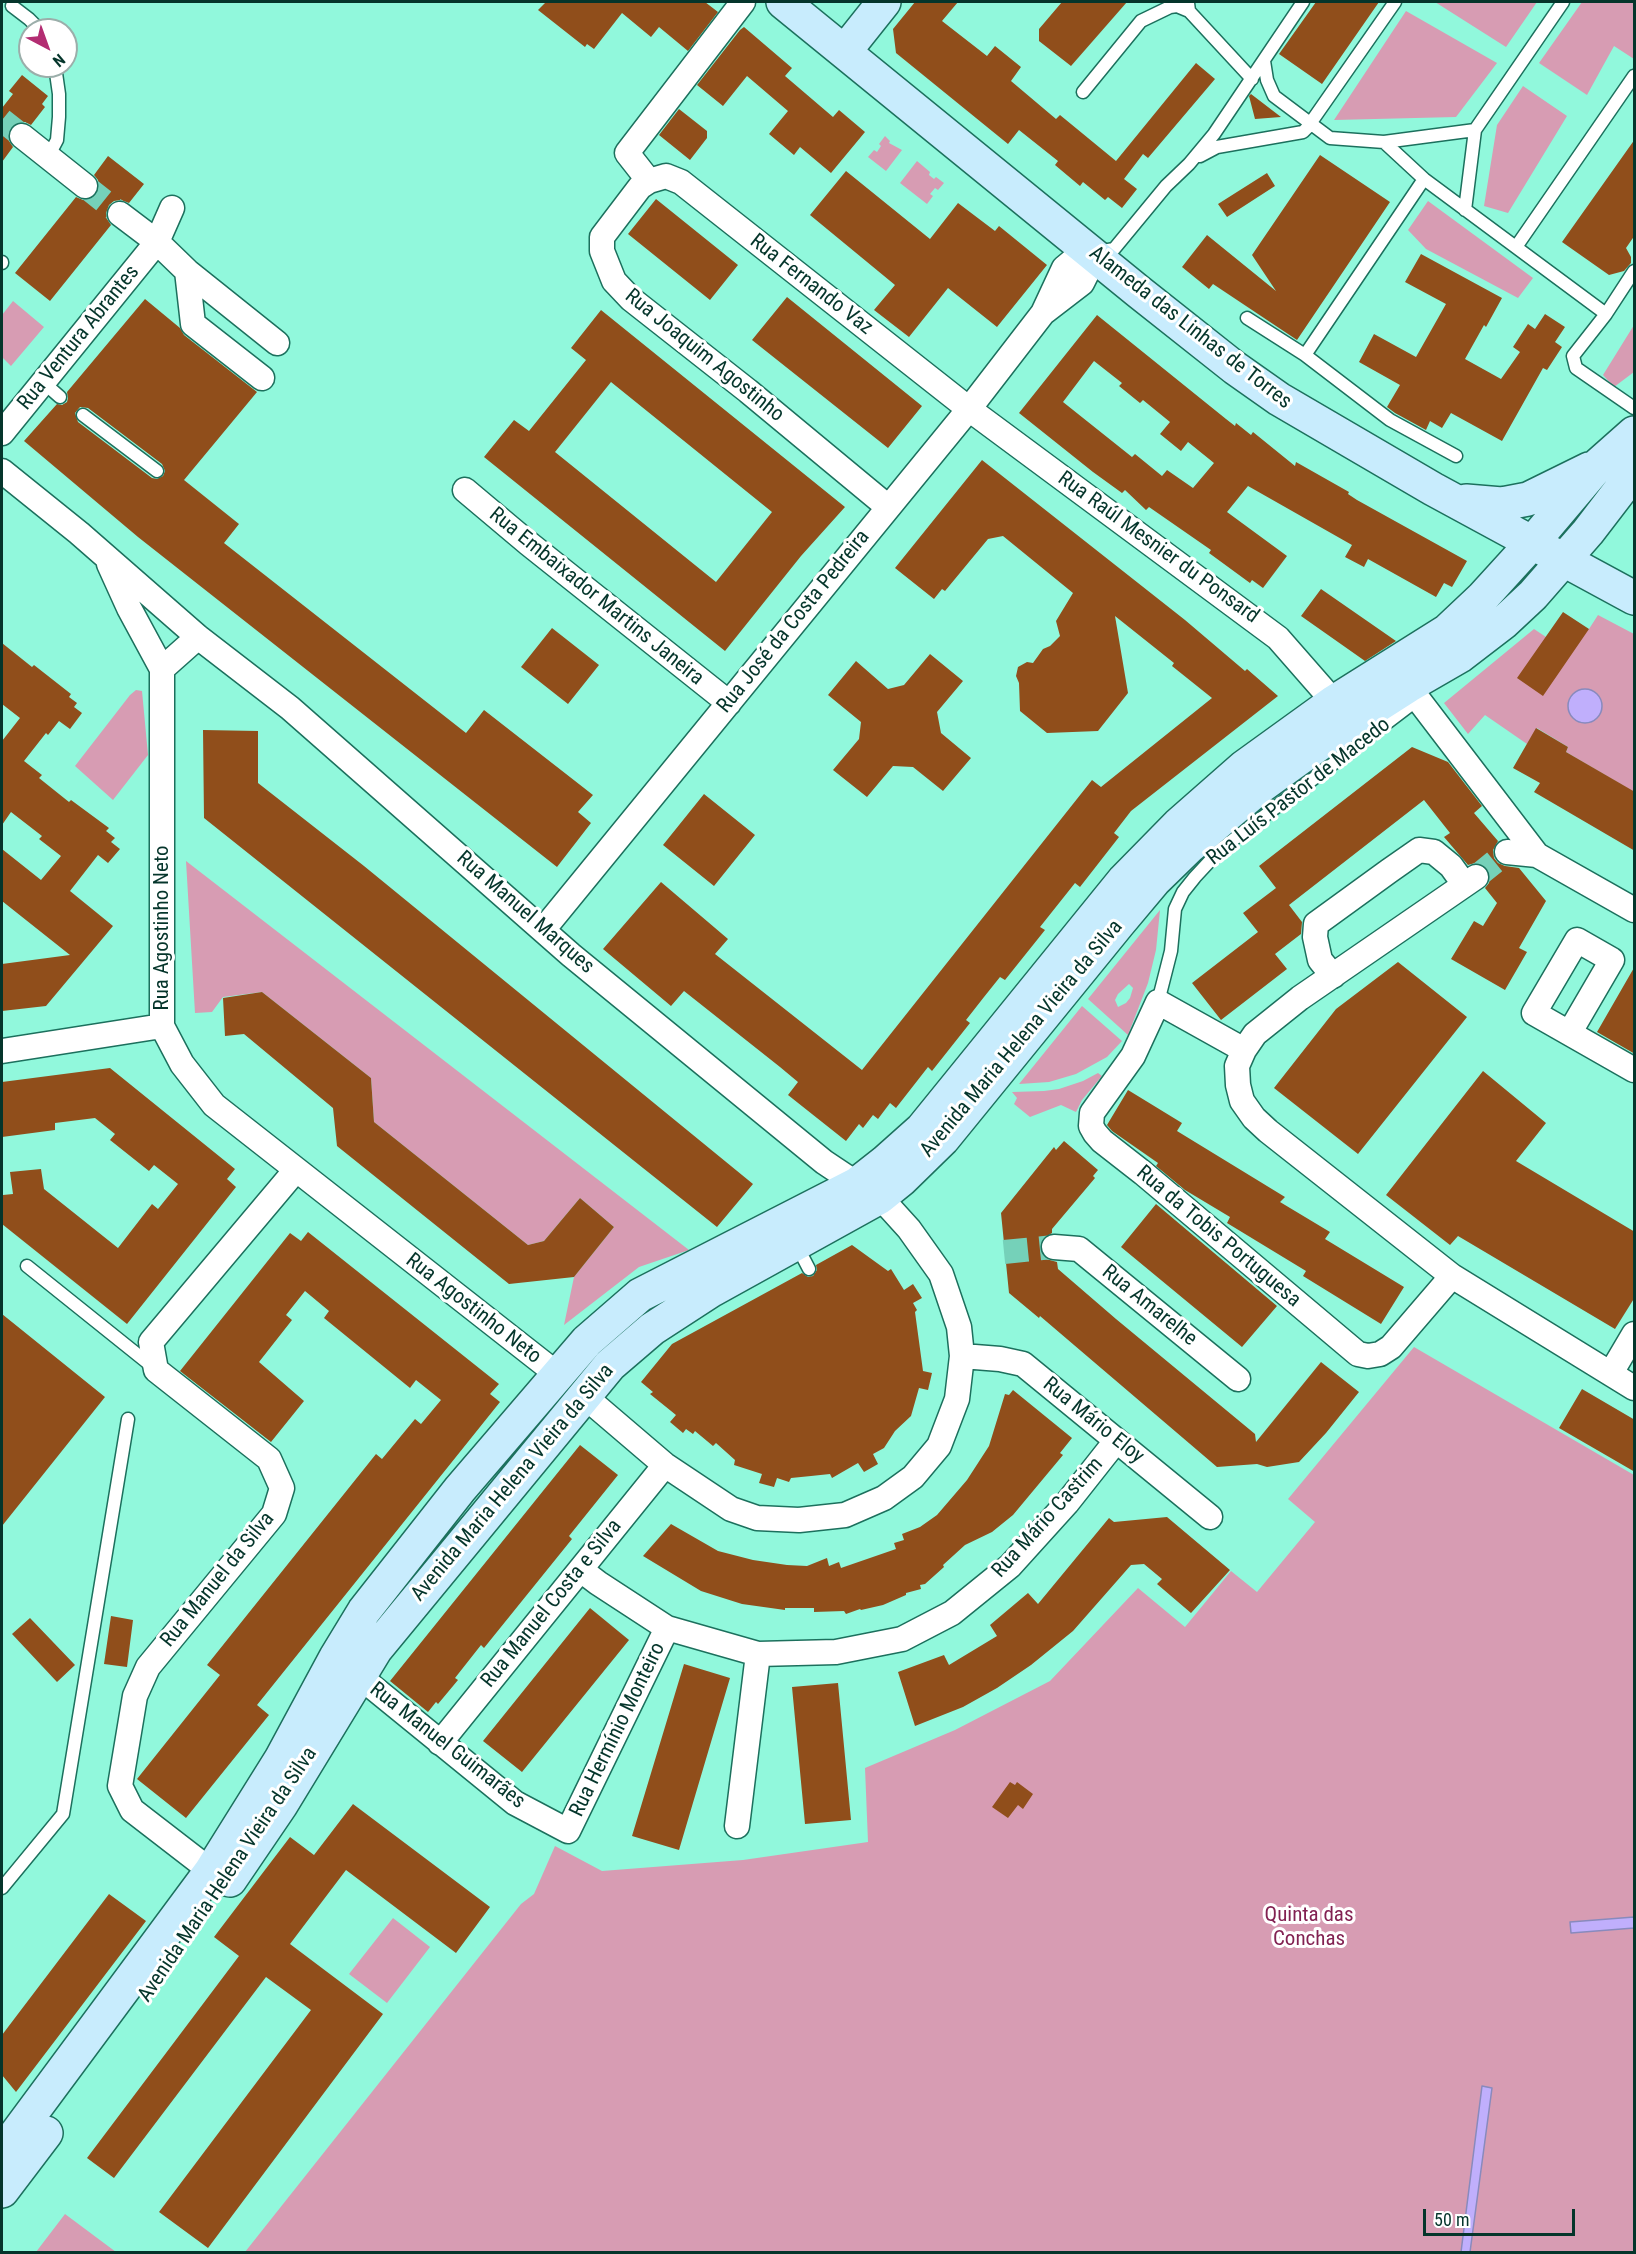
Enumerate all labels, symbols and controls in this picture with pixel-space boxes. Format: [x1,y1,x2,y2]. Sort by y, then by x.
north arrow [18,18,78,78]
text: N [49,50,69,71]
street label: Rua Fernando Vaz [745,229,877,341]
street label: Alameda das Linhas de Torres [1084,241,1296,415]
street label: Rua Ventura Abrantes [13,260,145,416]
street label: Rua Joaquim Agostinho [619,284,789,428]
street label: Rua Raúl Mesnier du Ponsard [1053,467,1263,629]
street label: Rua Embaixador Martins Janeira [484,503,708,691]
street label: Rua José da Costa Pedreira [712,525,876,719]
street label: Rua Luís Pastor de Macedo [1202,713,1396,871]
street label: Rua Agostinho Neto [150,846,176,1010]
street label: Rua Manuel Marques [451,846,599,980]
street label: Avenida Maria Helena Vieira da Silva [915,915,1129,1163]
street label: Rua da Tobis Portuguesa [1131,1161,1305,1313]
street label: Rua Agostinho Neto [400,1248,546,1370]
street label: Rua Amarelhe [1096,1260,1202,1352]
street label: Avenida Maria Helena Vieira da Silva [406,1359,620,1607]
street label: Rua Mário Eloy [1037,1372,1149,1470]
street label: Rua Mário Castrim [987,1453,1109,1583]
street label: Rua Manuel da Silva [156,1507,280,1653]
street label: Rua Manuel Costa e Silva [476,1515,628,1693]
street label: Rua Hermínio Monteiro [565,1639,671,1821]
street label: Rua Manuel Guimarães [364,1677,530,1815]
street label: Avenida Maria Helena Vieira da Silva [133,1743,323,2007]
park label: Quinta das Conchas [1265,1903,1353,1953]
scale bar [1426,2197,1578,2235]
text: 50 m [1434,2209,1469,2230]

